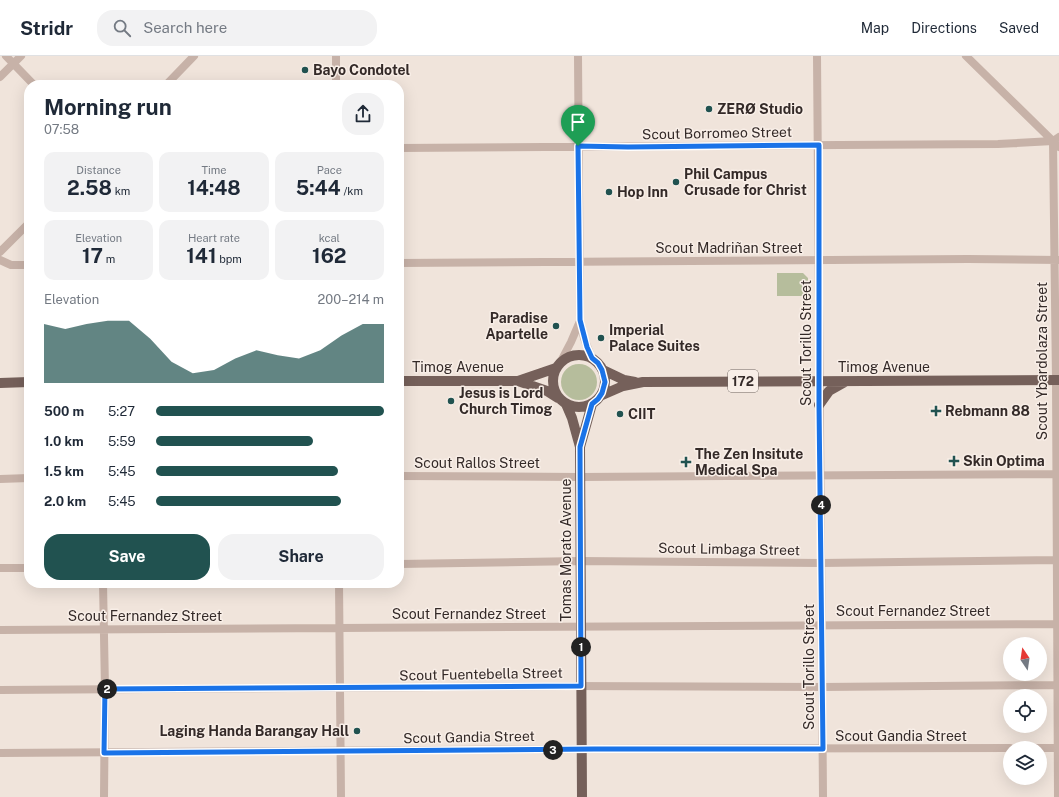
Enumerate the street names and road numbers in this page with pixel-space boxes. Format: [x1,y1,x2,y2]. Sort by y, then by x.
street label: Scout Borromeo Street [642,124,792,142]
street label: Scout Madriñan Street [655,240,803,256]
street label: Scout Torillo Street [798,280,814,406]
street label: Scout Ybardolaza Street [1034,282,1050,440]
street label: Timog Avenue [412,359,504,375]
street label: Timog Avenue [838,359,930,375]
road number: 172 [728,370,758,392]
street label: Scout Rallos Street [414,455,540,471]
street label: Tomas Morato Avenue [558,478,574,621]
street label: Scout Limbaga Street [658,540,800,558]
street label: Scout Fernandez Street [836,603,990,619]
street label: Scout Torillo Street [801,604,817,730]
street label: Scout Fernandez Street [392,606,546,622]
street label: Scout Fernandez Street [68,608,222,624]
street label: Scout Fuentebella Street [399,665,563,683]
street label: Scout Gandia Street [403,728,535,746]
street label: Scout Gandia Street [835,728,967,744]

